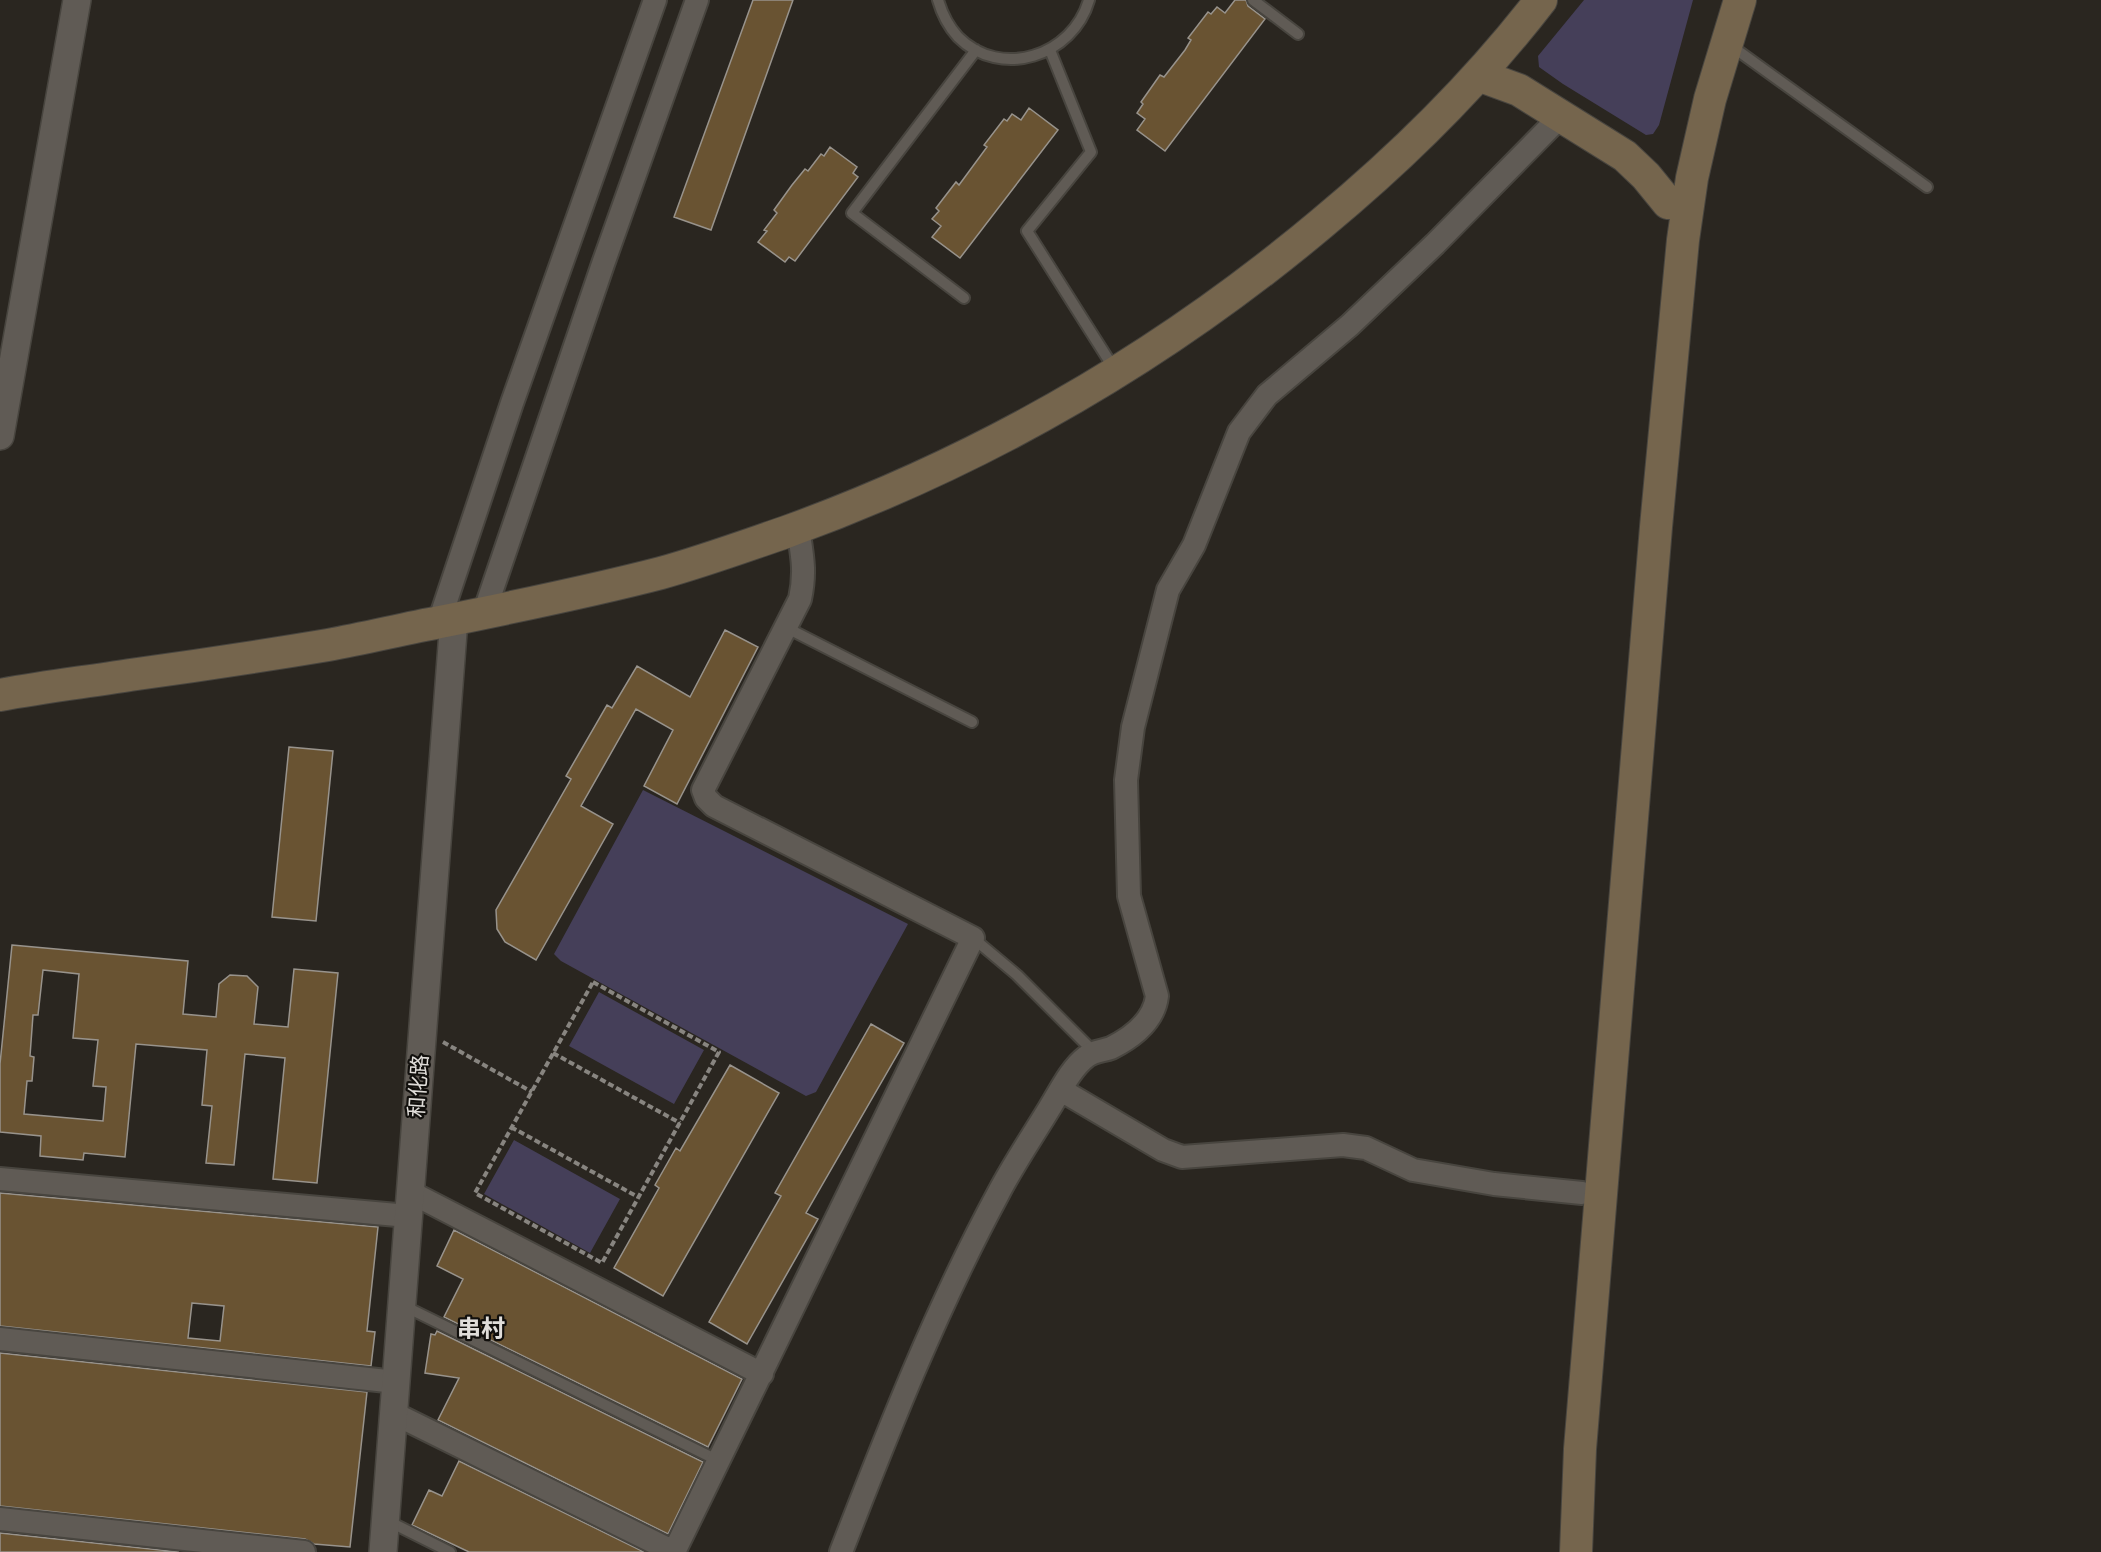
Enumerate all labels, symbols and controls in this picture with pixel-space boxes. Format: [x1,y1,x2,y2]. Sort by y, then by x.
street label: 和化路 [403,1054,433,1118]
district label: 串村 [457,1314,505,1342]

